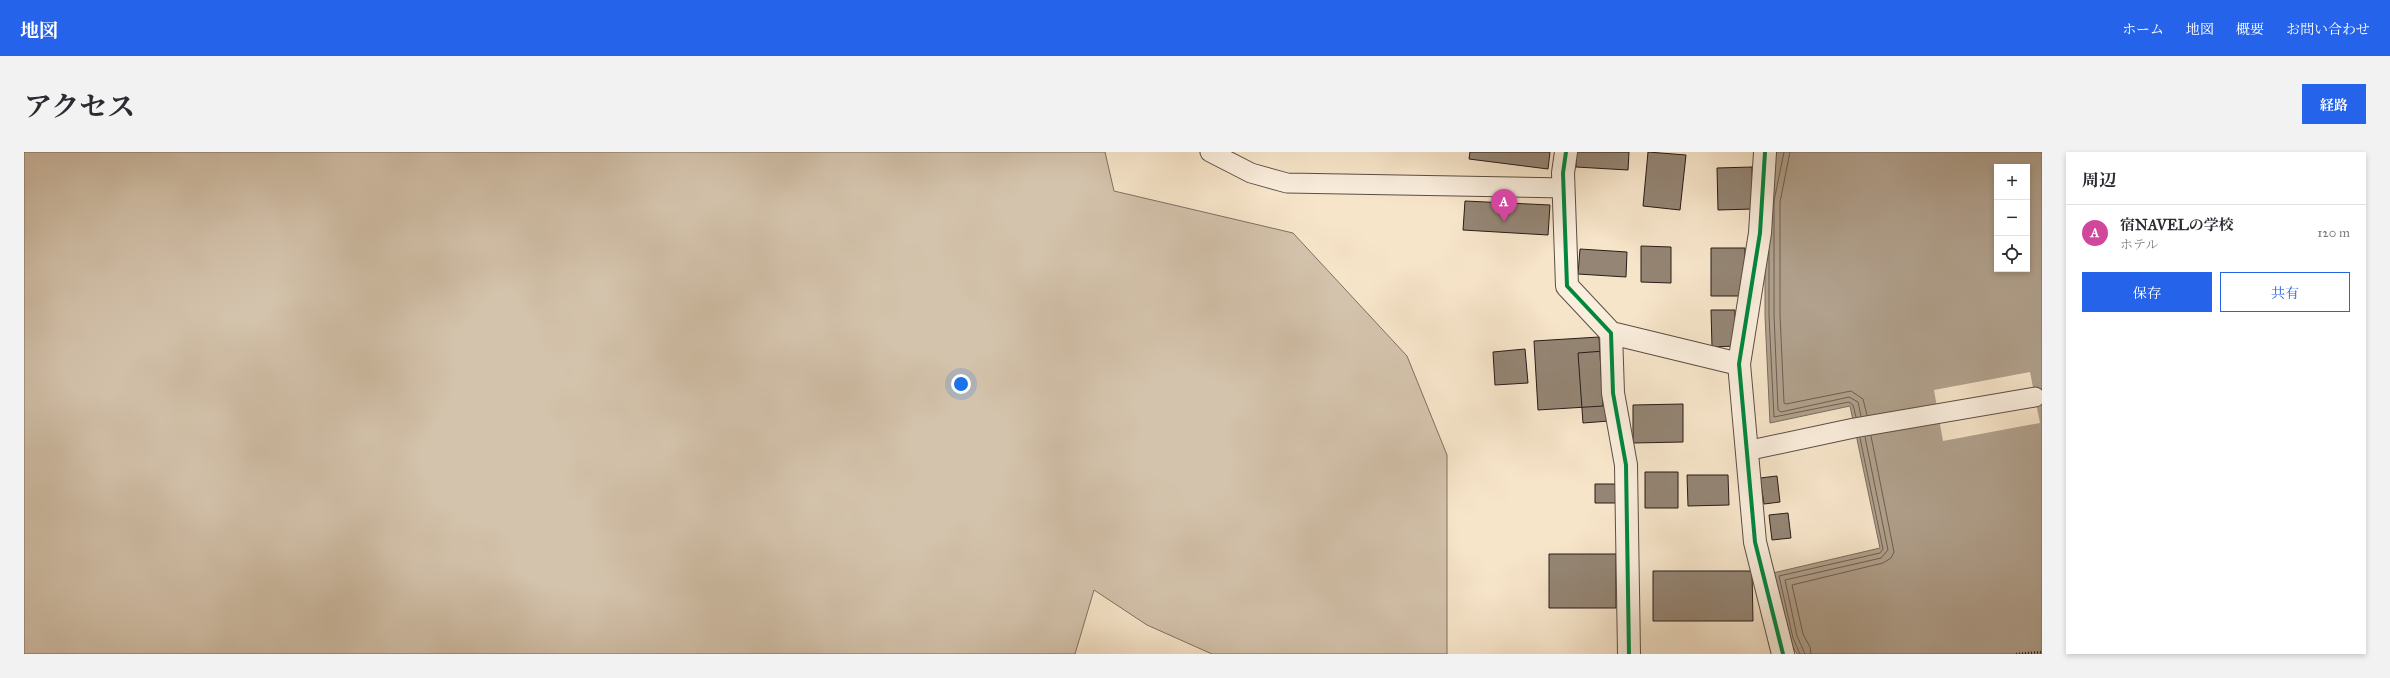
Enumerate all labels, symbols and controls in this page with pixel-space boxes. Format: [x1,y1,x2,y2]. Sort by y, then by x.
text: 地図 [20,19,58,42]
text: ホーム [2122,21,2164,38]
text: 地図 [2186,21,2214,38]
text: 概要 [2236,21,2264,38]
text: お問い合わせ [2286,21,2370,38]
button: 経路 [2302,84,2366,124]
text: アクセス [24,89,135,124]
map controls [1994,164,2030,272]
button: + [1994,164,2030,200]
text: 周辺 [2082,170,2116,191]
pin: A [1491,189,1517,222]
button: − [1994,200,2030,236]
text: 宿NAVELの学校 [2120,216,2234,234]
text: A [2091,225,2099,241]
text: 120 m [2317,225,2350,241]
button: locate [1994,236,2030,272]
text: ホテル [2120,237,2158,253]
button: 保存 [2082,272,2212,312]
button: 共有 [2220,272,2350,312]
your location [951,374,971,394]

